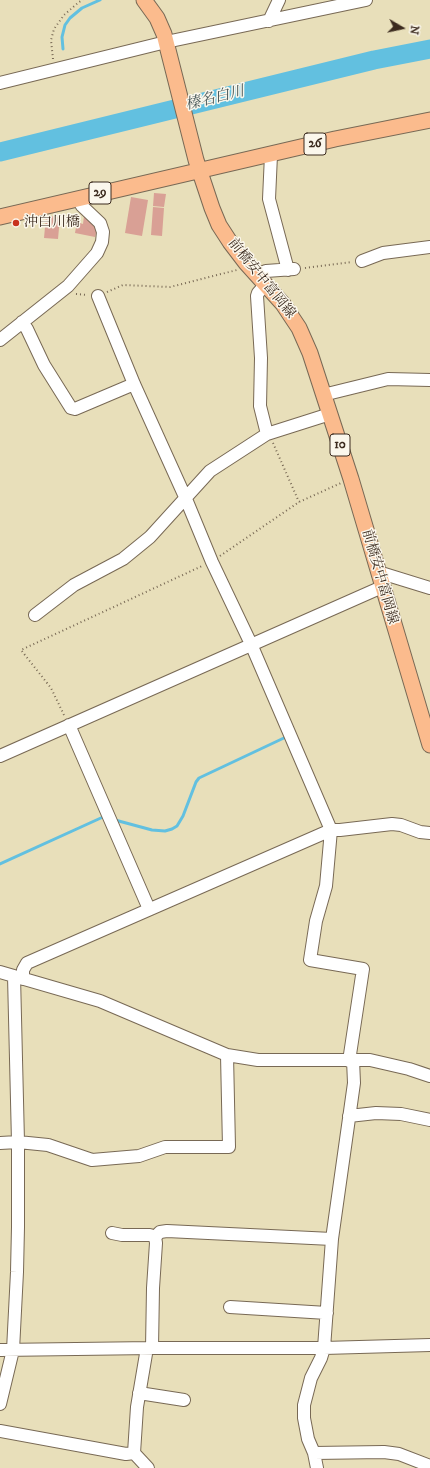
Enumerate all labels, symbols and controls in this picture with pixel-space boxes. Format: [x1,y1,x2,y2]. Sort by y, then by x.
north arrow [382,8,422,48]
text: N [406,24,421,35]
water label: 榛名白川 [184,83,246,115]
road number: 26 [304,133,326,155]
road number: 29 [89,182,111,204]
place label: 沖白川橋 [24,215,80,231]
marker: 沖白川橋 [11,218,21,228]
street label: 前橋安中富岡線 [224,236,298,322]
road number: 10 [330,434,350,456]
street label: 前橋安中富岡線 [357,528,401,626]

